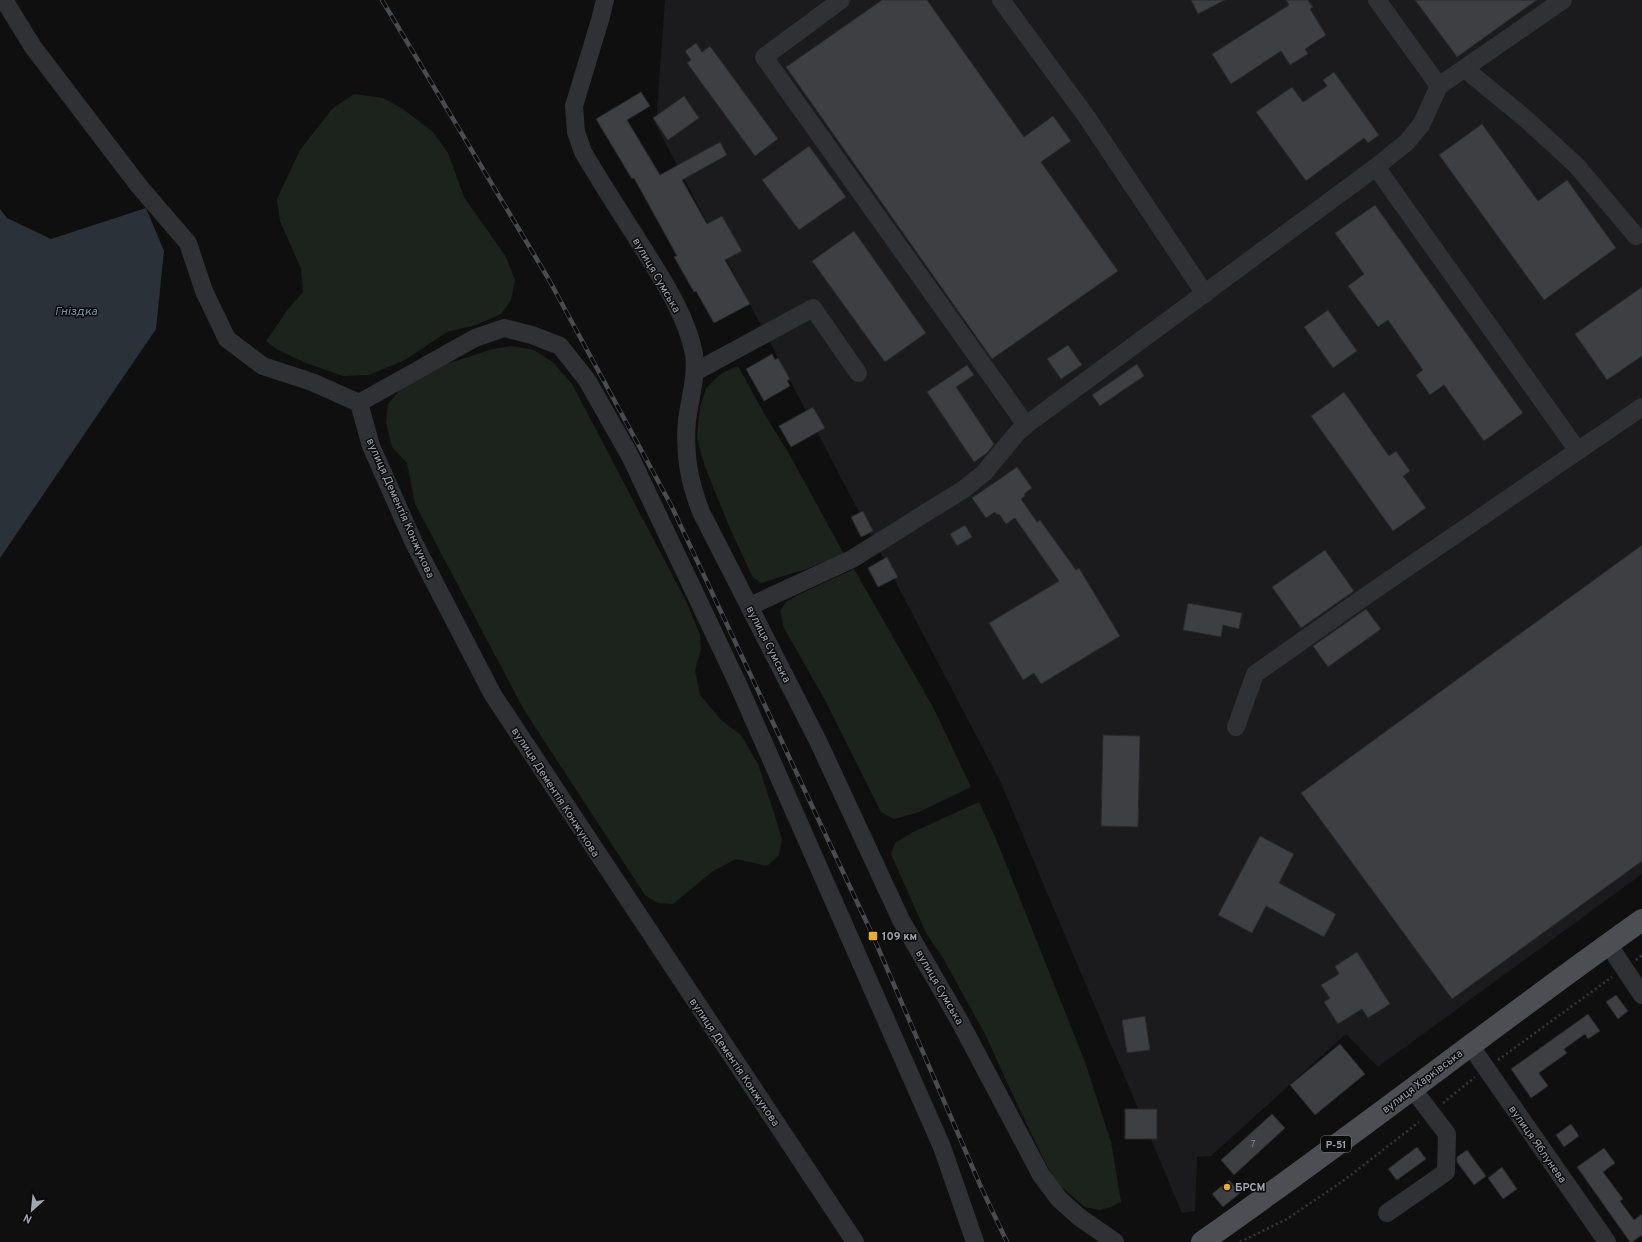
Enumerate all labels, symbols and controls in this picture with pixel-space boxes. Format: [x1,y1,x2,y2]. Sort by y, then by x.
street label: вулиця Сумська [629,236,683,316]
water label: Гніздка [55,304,98,320]
street label: вулиця Дементія Конжукова [363,436,437,581]
street label: вулиця Сумська [743,604,794,685]
street label: вулиця Дементія Конжукова [508,725,602,860]
marker: 109 км [867,930,879,942]
place label: 109 км [882,930,917,944]
street label: вулиця Сумська [912,948,966,1028]
street label: вулиця Дементія Конжукова [686,996,783,1130]
street label: вулиця Харківська [1379,1047,1466,1117]
street label: вулиця Яблунева [1505,1103,1569,1186]
road number: Р-51 [1321,1136,1351,1152]
house number: 7 [1251,1139,1256,1150]
place label: БРСМ [1235,1181,1265,1195]
marker: БРСМ [1222,1182,1232,1192]
north arrow [12,1190,52,1230]
text: N [21,1210,35,1226]

